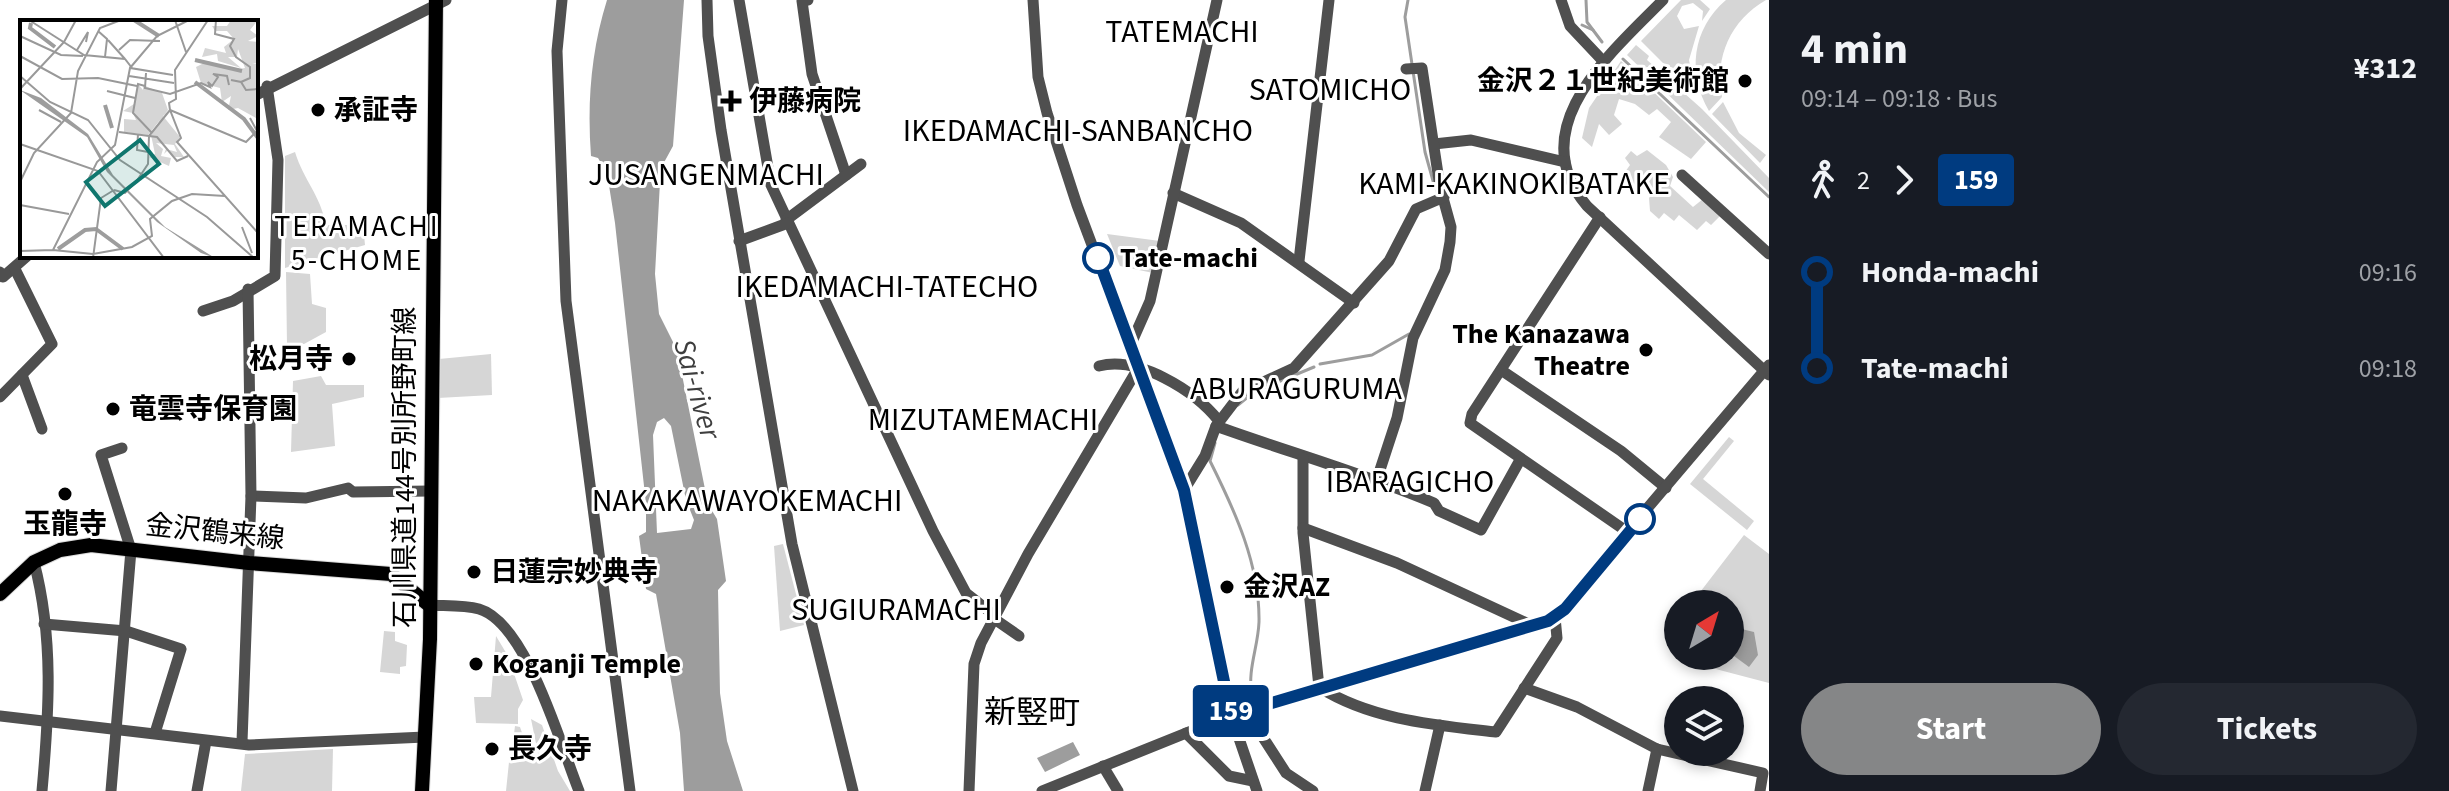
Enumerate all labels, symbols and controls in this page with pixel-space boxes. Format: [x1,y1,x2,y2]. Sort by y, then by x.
district label: TATEMACHI [1105,9,1259,55]
text: 4 min [1801,18,1908,81]
inset map [20,20,258,258]
text: ¥312 [2354,47,2417,90]
place label: 金沢２１世紀美術館 [1477,61,1729,101]
district label: SATOMICHO [1249,67,1411,113]
marker: 金沢２１世紀美術館 [1736,72,1754,90]
text: 09:14 – 09:18 · Bus [1801,80,1997,117]
place label: 伊藤病院 [749,81,861,121]
place label: 承証寺 [334,90,418,130]
marker: 伊藤病院 [720,90,742,112]
marker: 承証寺 [309,101,327,119]
district label: IKEDAMACHI-SANBANCHO [903,108,1253,154]
district label: JUSANGENMACHI [588,152,824,198]
icon: walk [1801,158,1845,202]
icon: forward [1882,158,1926,202]
text: 159 [1954,160,1998,200]
district label: KAMI-KAKINOKIBATAKE [1358,161,1670,207]
text: 2 [1857,162,1870,199]
district label: TERAMACHI 5-CHOME [274,205,440,282]
place label: Tate-machi [1120,238,1258,278]
marker: Tate-machi [1083,243,1113,273]
text: Honda-machi [1861,251,2039,294]
text: 09:16 [2359,254,2417,291]
district label: IKEDAMACHI-TATECHO [736,264,1038,310]
street label: 石川県道144号別所野町線 [385,306,425,628]
place label: The Kanazawa Theatre [1452,314,1630,386]
water label: Sai-river [662,334,732,446]
place label: 松月寺 [249,339,333,379]
marker: The Kanazawa Theatre [1637,341,1655,359]
text: Tate-machi [1861,347,2009,390]
marker: 松月寺 [340,350,358,368]
text: 09:18 [2359,350,2417,387]
district label: ABURAGURUMA [1190,366,1403,412]
place label: 竜雲寺保育園 [129,389,297,429]
district label: MIZUTAMEMACHI [868,397,1098,443]
marker: 竜雲寺保育園 [104,400,122,418]
district label: IBARAGICHO [1326,459,1494,505]
district label: NAKAKAWAYOKEMACHI [592,478,902,524]
marker: 玉龍寺 [56,485,74,503]
place label: 玉龍寺 [23,504,107,544]
unlabelled marker [1625,504,1655,534]
street label: 金沢鶴来線 [143,505,287,559]
place label: 日蓮宗妙典寺 [490,552,658,592]
marker: 日蓮宗妙典寺 [465,563,483,581]
place label: 金沢AZ [1243,567,1330,607]
marker: 金沢AZ [1218,578,1236,596]
district label: SUGIURAMACHI [791,587,1001,633]
north arrow [1664,590,1744,670]
map controls [1664,590,1744,766]
place label: Koganji Temple [492,644,681,684]
marker: Koganji Temple [467,655,485,673]
button: Start [1801,683,2101,775]
button: Tickets [2117,683,2417,775]
line badge: 159 [1185,685,1277,737]
button: layers [1664,686,1744,766]
district label: 新竪町 [984,690,1080,736]
text: 159 [1209,691,1253,731]
place label: 長久寺 [508,729,592,769]
marker: 長久寺 [483,740,501,758]

